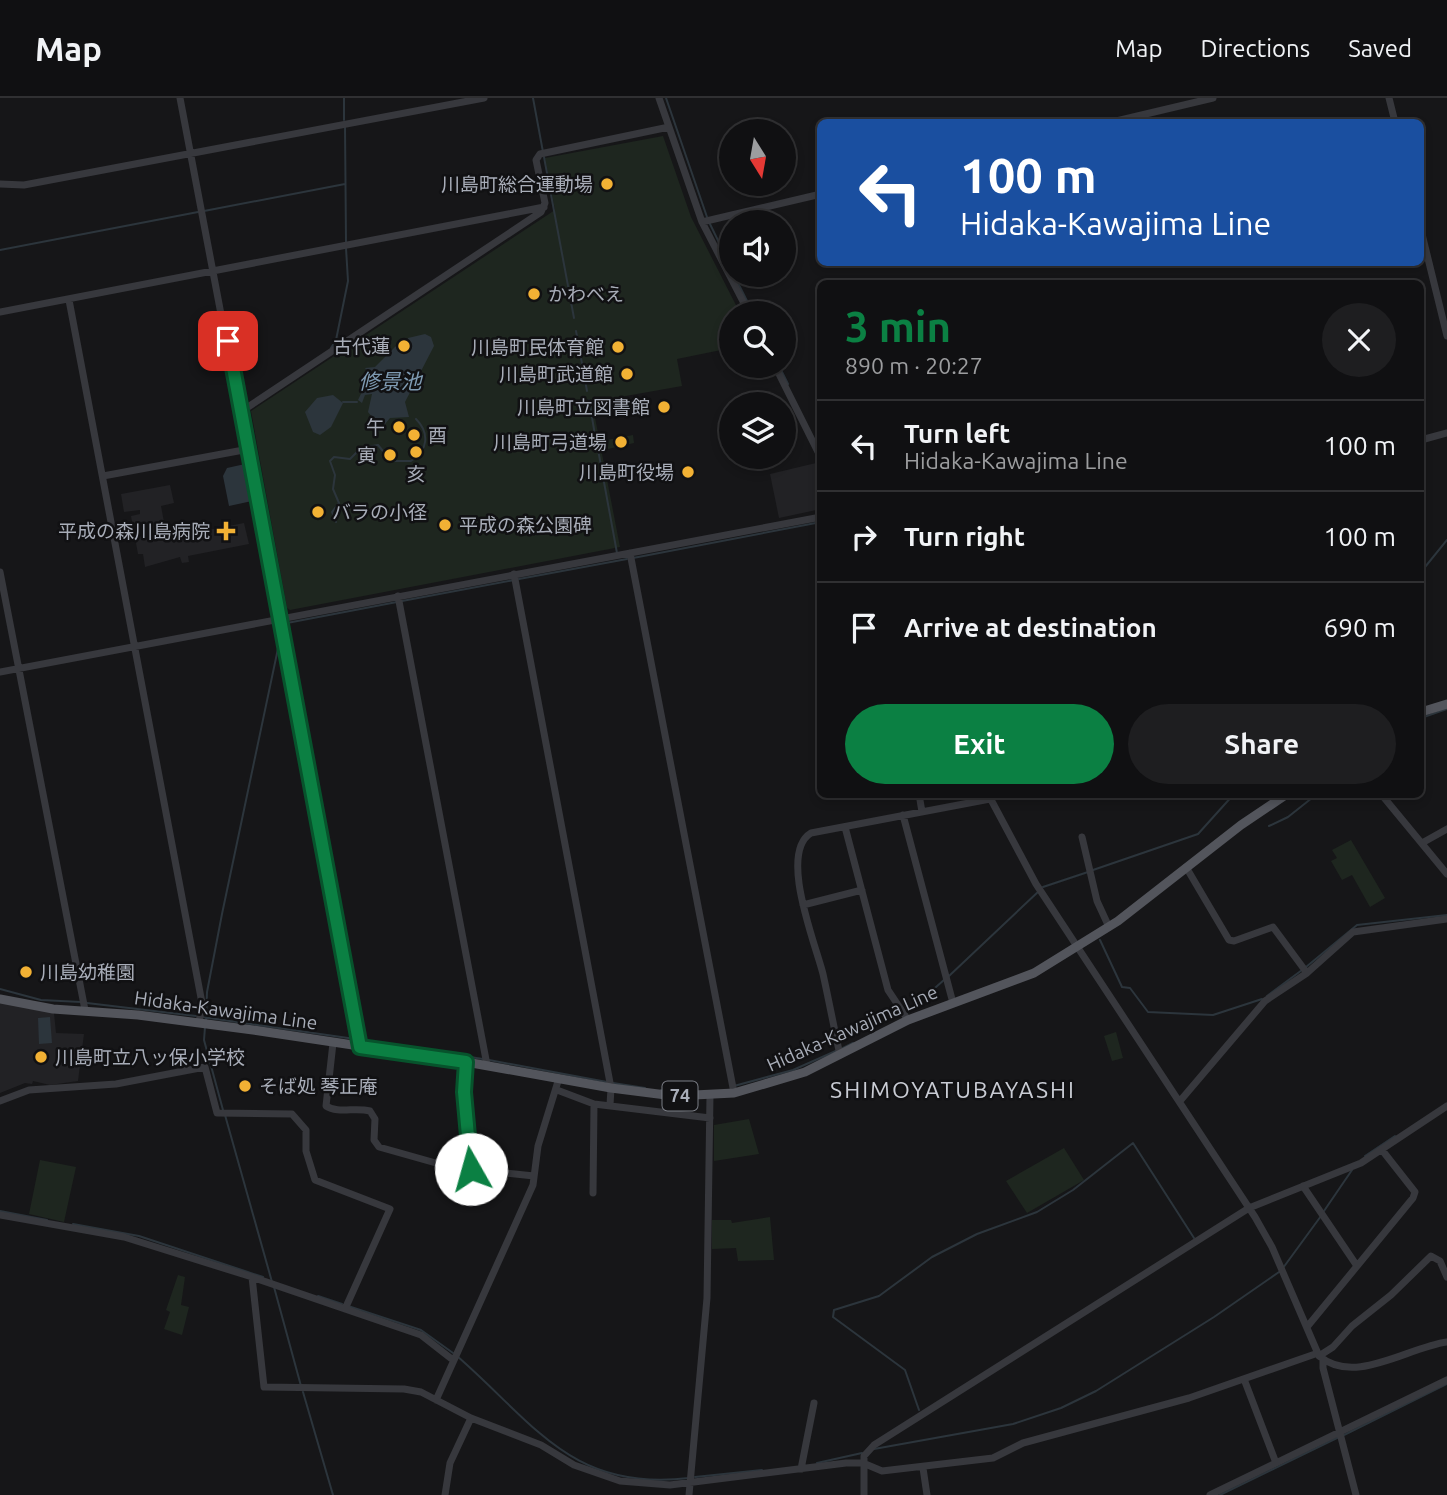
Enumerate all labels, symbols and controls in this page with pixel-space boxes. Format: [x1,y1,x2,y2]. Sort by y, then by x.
text: Map [35,30,102,67]
text: Map [1115,35,1162,62]
text: Directions [1200,35,1310,62]
text: Saved [1348,35,1412,62]
north arrow [719,119,796,196]
map controls [719,119,796,469]
icon: left [845,147,936,238]
text: 100 m [960,147,1097,202]
place label: 川島町総合運動場 [441,173,593,195]
marker: 川島町総合運動場 [599,176,615,192]
text: Hidaka-Kawajima Line [960,205,1271,241]
button: sound [719,210,796,287]
place label: かわべえ [548,283,624,305]
marker: かわべえ [526,286,542,302]
button: search [719,301,796,378]
text: 3 min [845,303,951,350]
button: close [1322,303,1396,377]
pin [198,311,258,371]
icon: arrive [209,322,247,360]
place label: 古代蓮 [333,335,390,357]
place label: 川島町民体育館 [471,336,604,358]
marker: 古代蓮 [396,338,412,354]
marker: 川島町民体育館 [610,339,626,355]
text: 890 m · 20:27 [845,353,983,378]
place label: 川島町武道館 [499,363,613,385]
marker: 川島町武道館 [619,366,635,382]
water label: 修景池 [359,369,423,393]
button: layers [719,392,796,469]
place label: 川島町立図書館 [517,396,650,418]
marker: 川島町立図書館 [656,399,672,415]
place label: 午 [366,416,385,438]
marker: 午 [391,419,407,435]
text: Turn left [904,419,1010,448]
place label: 酉 [428,424,447,446]
marker: 酉 [406,427,422,443]
icon: left [845,427,883,465]
place label: 川島町弓道場 [493,431,607,453]
text: 100 m [1324,431,1396,460]
marker: 川島町弓道場 [613,434,629,450]
place label: 寅 [357,444,376,466]
marker: 亥 [408,444,424,460]
marker: 寅 [382,447,398,463]
text: Hidaka-Kawajima Line [904,448,1128,473]
place label: 川島町役場 [579,461,674,483]
place label: 亥 [406,463,426,485]
marker: 川島町役場 [680,464,696,480]
place label: バラの小径 [332,501,427,523]
marker: バラの小径 [310,504,326,520]
place label: 平成の森公園碑 [459,514,592,536]
marker: 平成の森公園碑 [437,517,453,533]
icon: right [845,518,883,556]
place label: 平成の森川島病院 [58,520,210,542]
marker: 平成の森川島病院 [216,521,236,541]
text: Turn right [904,522,1025,551]
text: 100 m [1324,522,1396,551]
icon: arrive [845,609,883,647]
text: Arrive at destination [904,613,1157,642]
text: 690 m [1324,613,1396,642]
button: Exit [845,704,1114,784]
button: Share [1128,704,1396,784]
place label: 川島幼稚園 [40,961,135,983]
marker: 川島幼稚園 [18,964,34,980]
street label: Hidaka-Kawajima Line [763,980,941,1076]
street label: Hidaka-Kawajima Line [133,986,319,1034]
place label: 川島町立八ッ保小学校 [55,1046,245,1068]
marker: 川島町立八ッ保小学校 [33,1049,49,1065]
place label: そば処 琴正庵 [259,1075,377,1097]
district label: SHIMOYATUBAYASHI [830,1077,1076,1102]
marker: そば処 琴正庵 [237,1078,253,1094]
road number: 74 [662,1082,698,1111]
position arrow [434,1132,508,1206]

